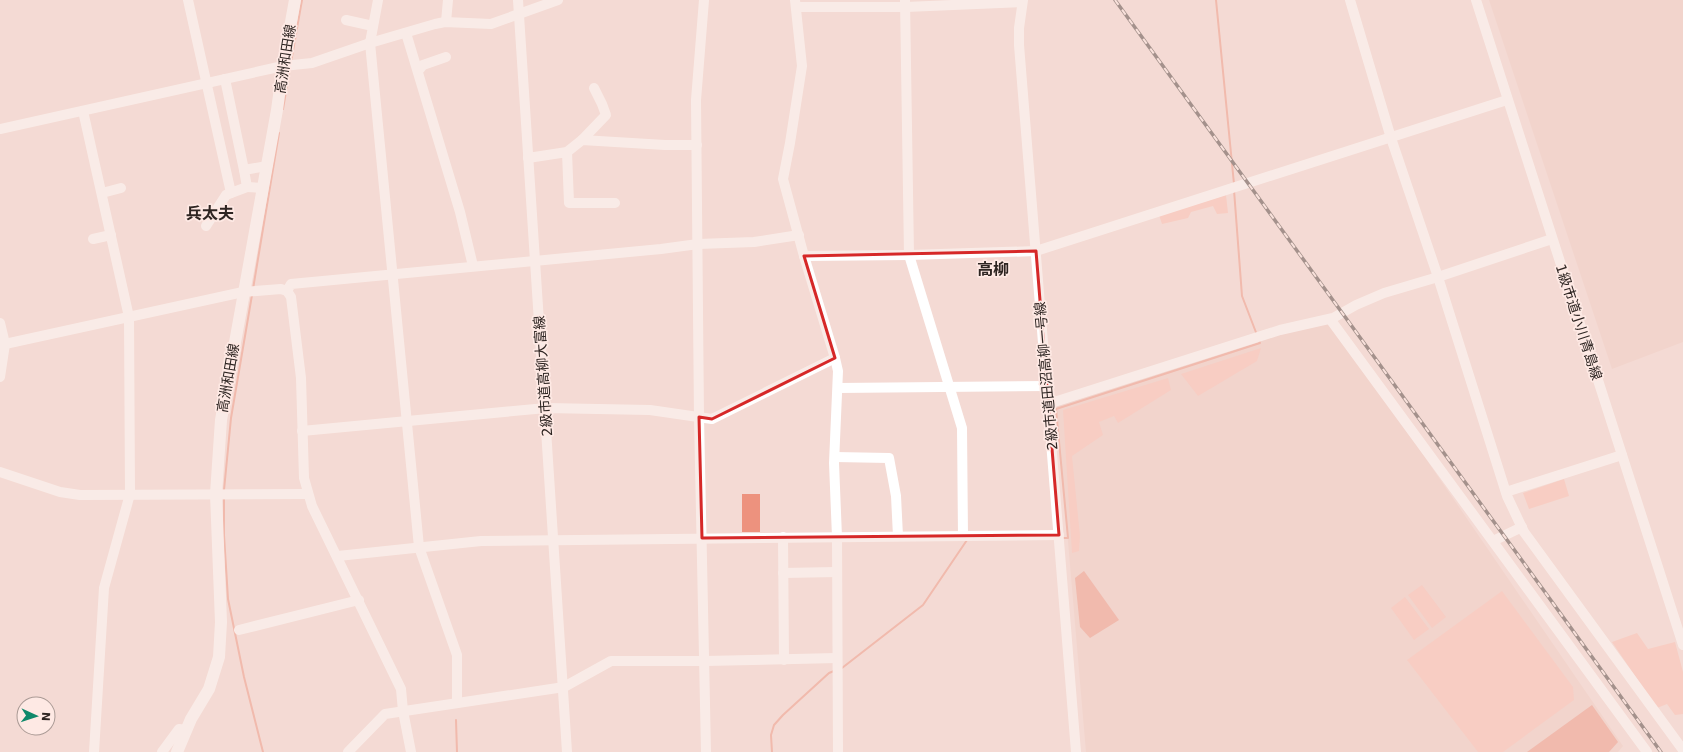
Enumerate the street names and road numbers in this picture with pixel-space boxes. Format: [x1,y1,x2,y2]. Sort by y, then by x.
street label: 高洲和田線 [272,23,298,95]
street label: 1級市道小川青島線 [1553,262,1605,382]
street label: 2級市道田沼高柳一号線 [1032,301,1060,451]
street label: 2級市道高柳大富線 [531,315,555,437]
street label: 高洲和田線 [214,342,242,414]

